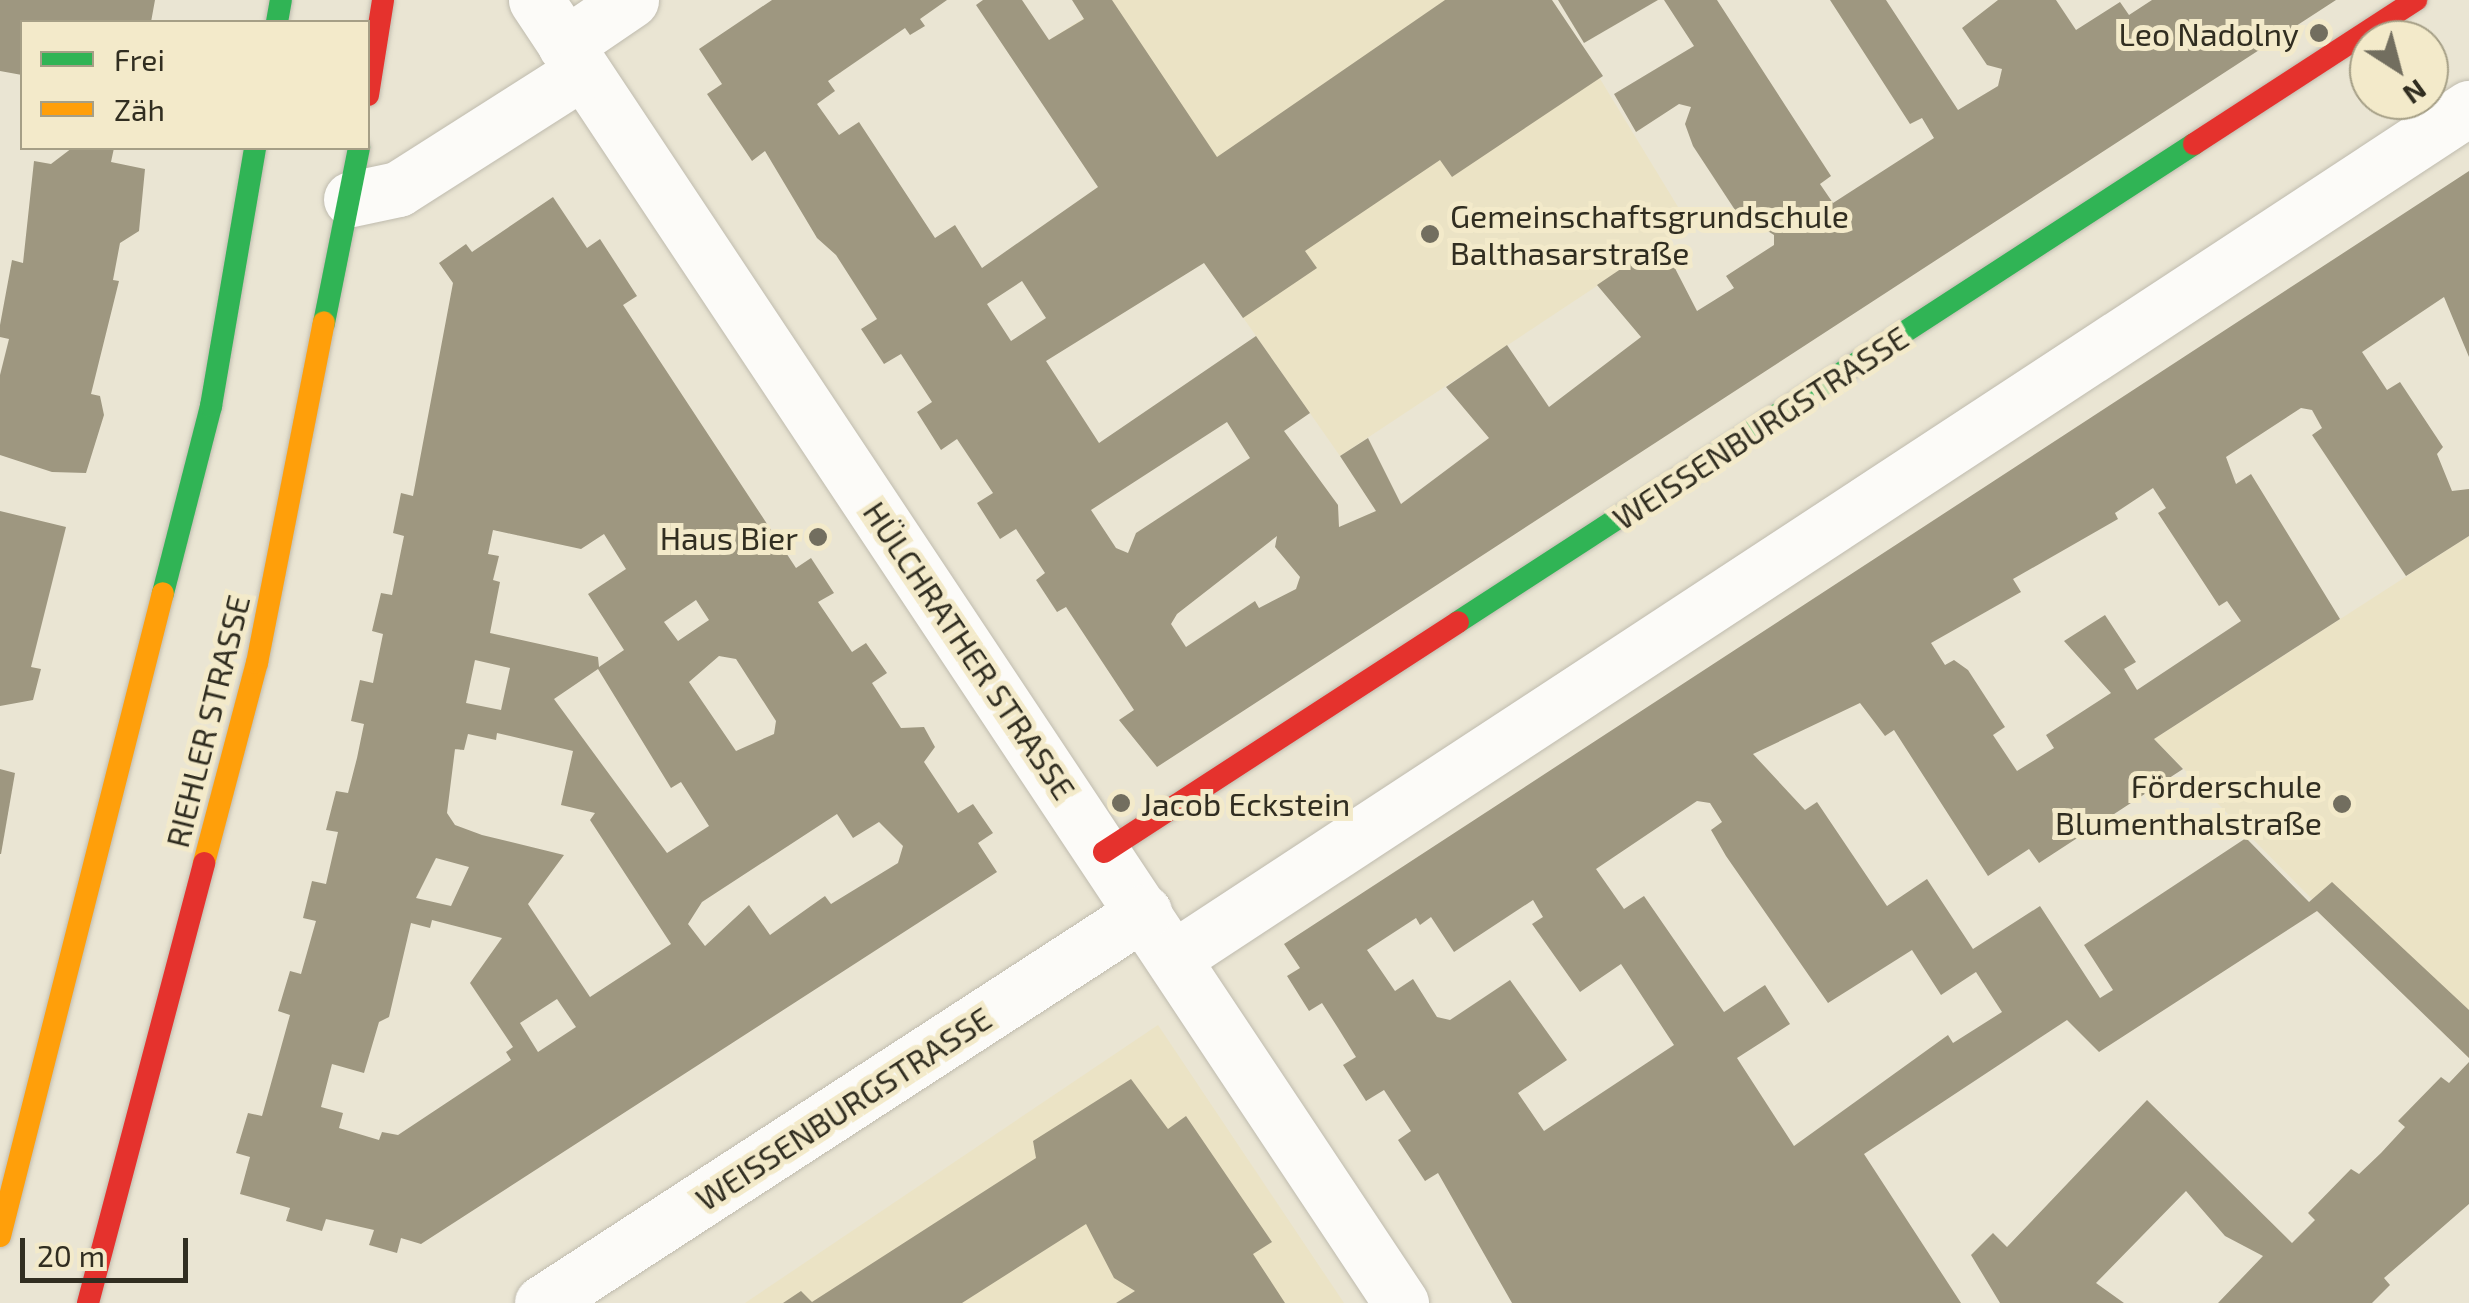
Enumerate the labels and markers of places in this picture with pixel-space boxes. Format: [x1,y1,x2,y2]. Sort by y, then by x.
place label: Leo Nadolny [2118,14,2299,52]
marker: Leo Nadolny [2308,22,2330,44]
place label: Gemeinschaftsgrundschule Balthasarstraße [1450,197,1849,272]
marker: Gemeinschaftsgrundschule Balthasarstraße [1419,223,1441,245]
place label: Haus Bier [660,518,798,556]
marker: Haus Bier [807,526,829,548]
place label: Förderschule Blumenthalstraße [2055,767,2322,842]
place label: Jacob Eckstein [1141,784,1350,822]
marker: Jacob Eckstein [1110,792,1132,814]
marker: Förderschule Blumenthalstraße [2331,793,2353,815]

